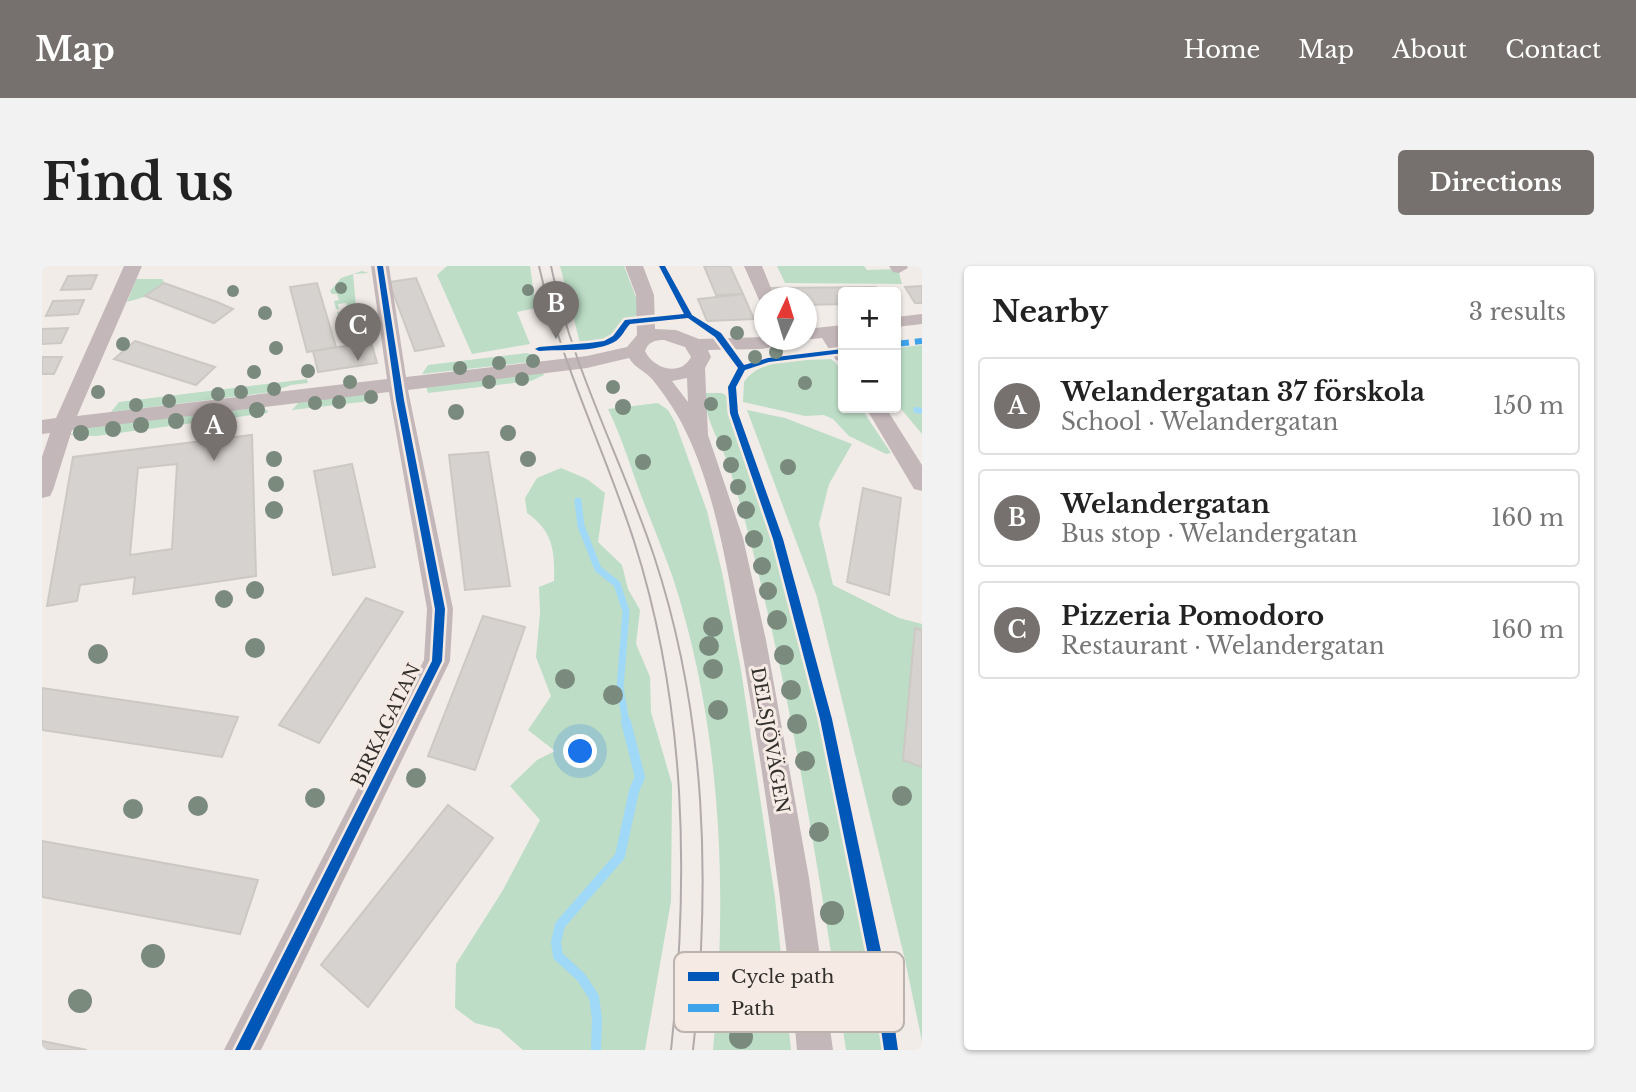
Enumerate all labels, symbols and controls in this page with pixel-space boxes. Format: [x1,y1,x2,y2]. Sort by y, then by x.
text: Map [35,29,115,70]
text: Home [1184,35,1260,64]
text: Map [1298,35,1354,64]
text: About [1392,35,1467,64]
text: Contact [1505,35,1601,64]
button: Directions [1398,150,1594,215]
text: Find us [42,152,234,213]
pin: B [533,281,579,339]
north arrow [754,287,817,350]
map controls [838,287,901,413]
button: + [838,287,901,350]
text: Nearby [992,293,1108,330]
text: 3 results [1469,298,1566,326]
pin: C [335,303,381,361]
button: − [838,350,901,413]
text: Welandergatan 37 förskola [1061,376,1425,408]
text: A [1008,392,1026,420]
text: 150 m [1493,392,1564,420]
pin: A [191,403,237,461]
text: School · Welandergatan [1061,408,1338,436]
text: Welandergatan [1061,488,1270,520]
text: B [1008,504,1026,532]
text: 160 m [1491,504,1564,532]
text: Bus stop · Welandergatan [1061,520,1358,548]
text: Pizzeria Pomodoro [1061,600,1324,632]
text: C [1008,616,1026,644]
text: 160 m [1491,616,1564,644]
text: Restaurant · Welandergatan [1061,632,1385,660]
street label: BIRKAGATAN [347,660,425,790]
street label: DELSJÖVÄGEN [746,665,795,815]
your location [563,734,597,768]
legend [674,952,904,1032]
text: Cycle path [731,965,834,988]
text: Path [731,997,775,1020]

